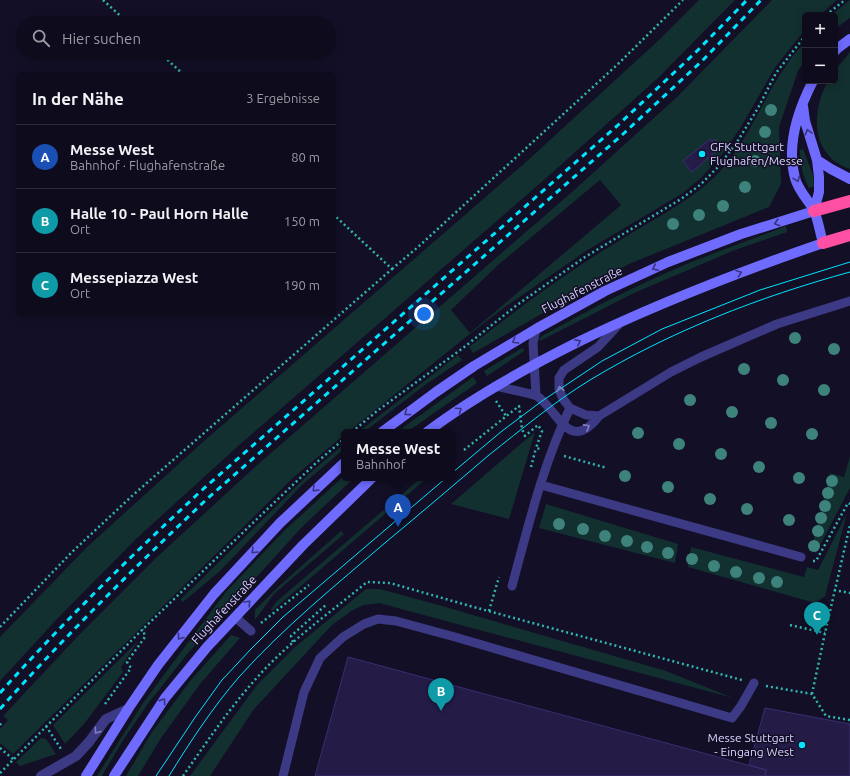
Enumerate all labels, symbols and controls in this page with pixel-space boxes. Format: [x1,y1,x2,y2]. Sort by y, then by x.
map controls [802,12,838,84]
button: + [802,12,838,48]
search box [16,16,336,60]
icon: search [30,27,52,49]
text: Hier suchen [62,30,141,47]
button: − [802,48,838,84]
text: In der Nähe [32,89,124,108]
text: 3 Ergebnisse [246,91,320,105]
one-way arrow [804,129,813,136]
place label: GFK Stuttgart Flughafen/Messe [710,140,803,167]
text: Messe West [70,141,154,158]
marker: GFK Stuttgart Flughafen/Messe [697,149,707,159]
text: A [40,150,50,164]
text: 80 m [291,150,320,164]
text: Bahnhof · Flughafenstraße [70,158,225,172]
one-way arrow [792,176,800,183]
text: Halle 10 - Paul Horn Halle [70,205,249,222]
text: B [41,214,49,228]
text: 150 m [284,214,320,228]
one-way arrow [774,218,781,227]
text: Ort [70,222,90,236]
one-way arrow [652,263,659,271]
street label: Flughafenstraße [539,264,624,315]
text: Messepiazza West [70,269,198,286]
one-way arrow [735,270,742,278]
text: C [41,278,49,292]
text: 190 m [284,278,320,292]
text: Ort [70,286,90,300]
your location [414,304,434,324]
one-way arrow [512,337,519,344]
one-way arrow [574,339,582,347]
one-way arrow [556,386,565,392]
one-way arrow [405,408,412,415]
one-way arrow [455,408,462,415]
one-way arrow [583,425,590,432]
popup [341,429,455,481]
text: Messe West [356,440,440,457]
text: Bahnhof [356,457,406,471]
one-way arrow [312,485,320,492]
pin: A [385,494,411,527]
one-way arrow [251,546,258,554]
street label: Flughafenstraße [189,573,259,647]
one-way arrow [243,600,251,608]
pin: C [804,602,830,635]
one-way arrow [177,633,184,640]
pin: B [428,678,454,711]
one-way arrow [158,699,165,706]
one-way arrow [95,727,102,734]
place label: Messe Stuttgart - Eingang West [708,731,794,758]
marker: Messe Stuttgart - Eingang West [797,740,807,750]

